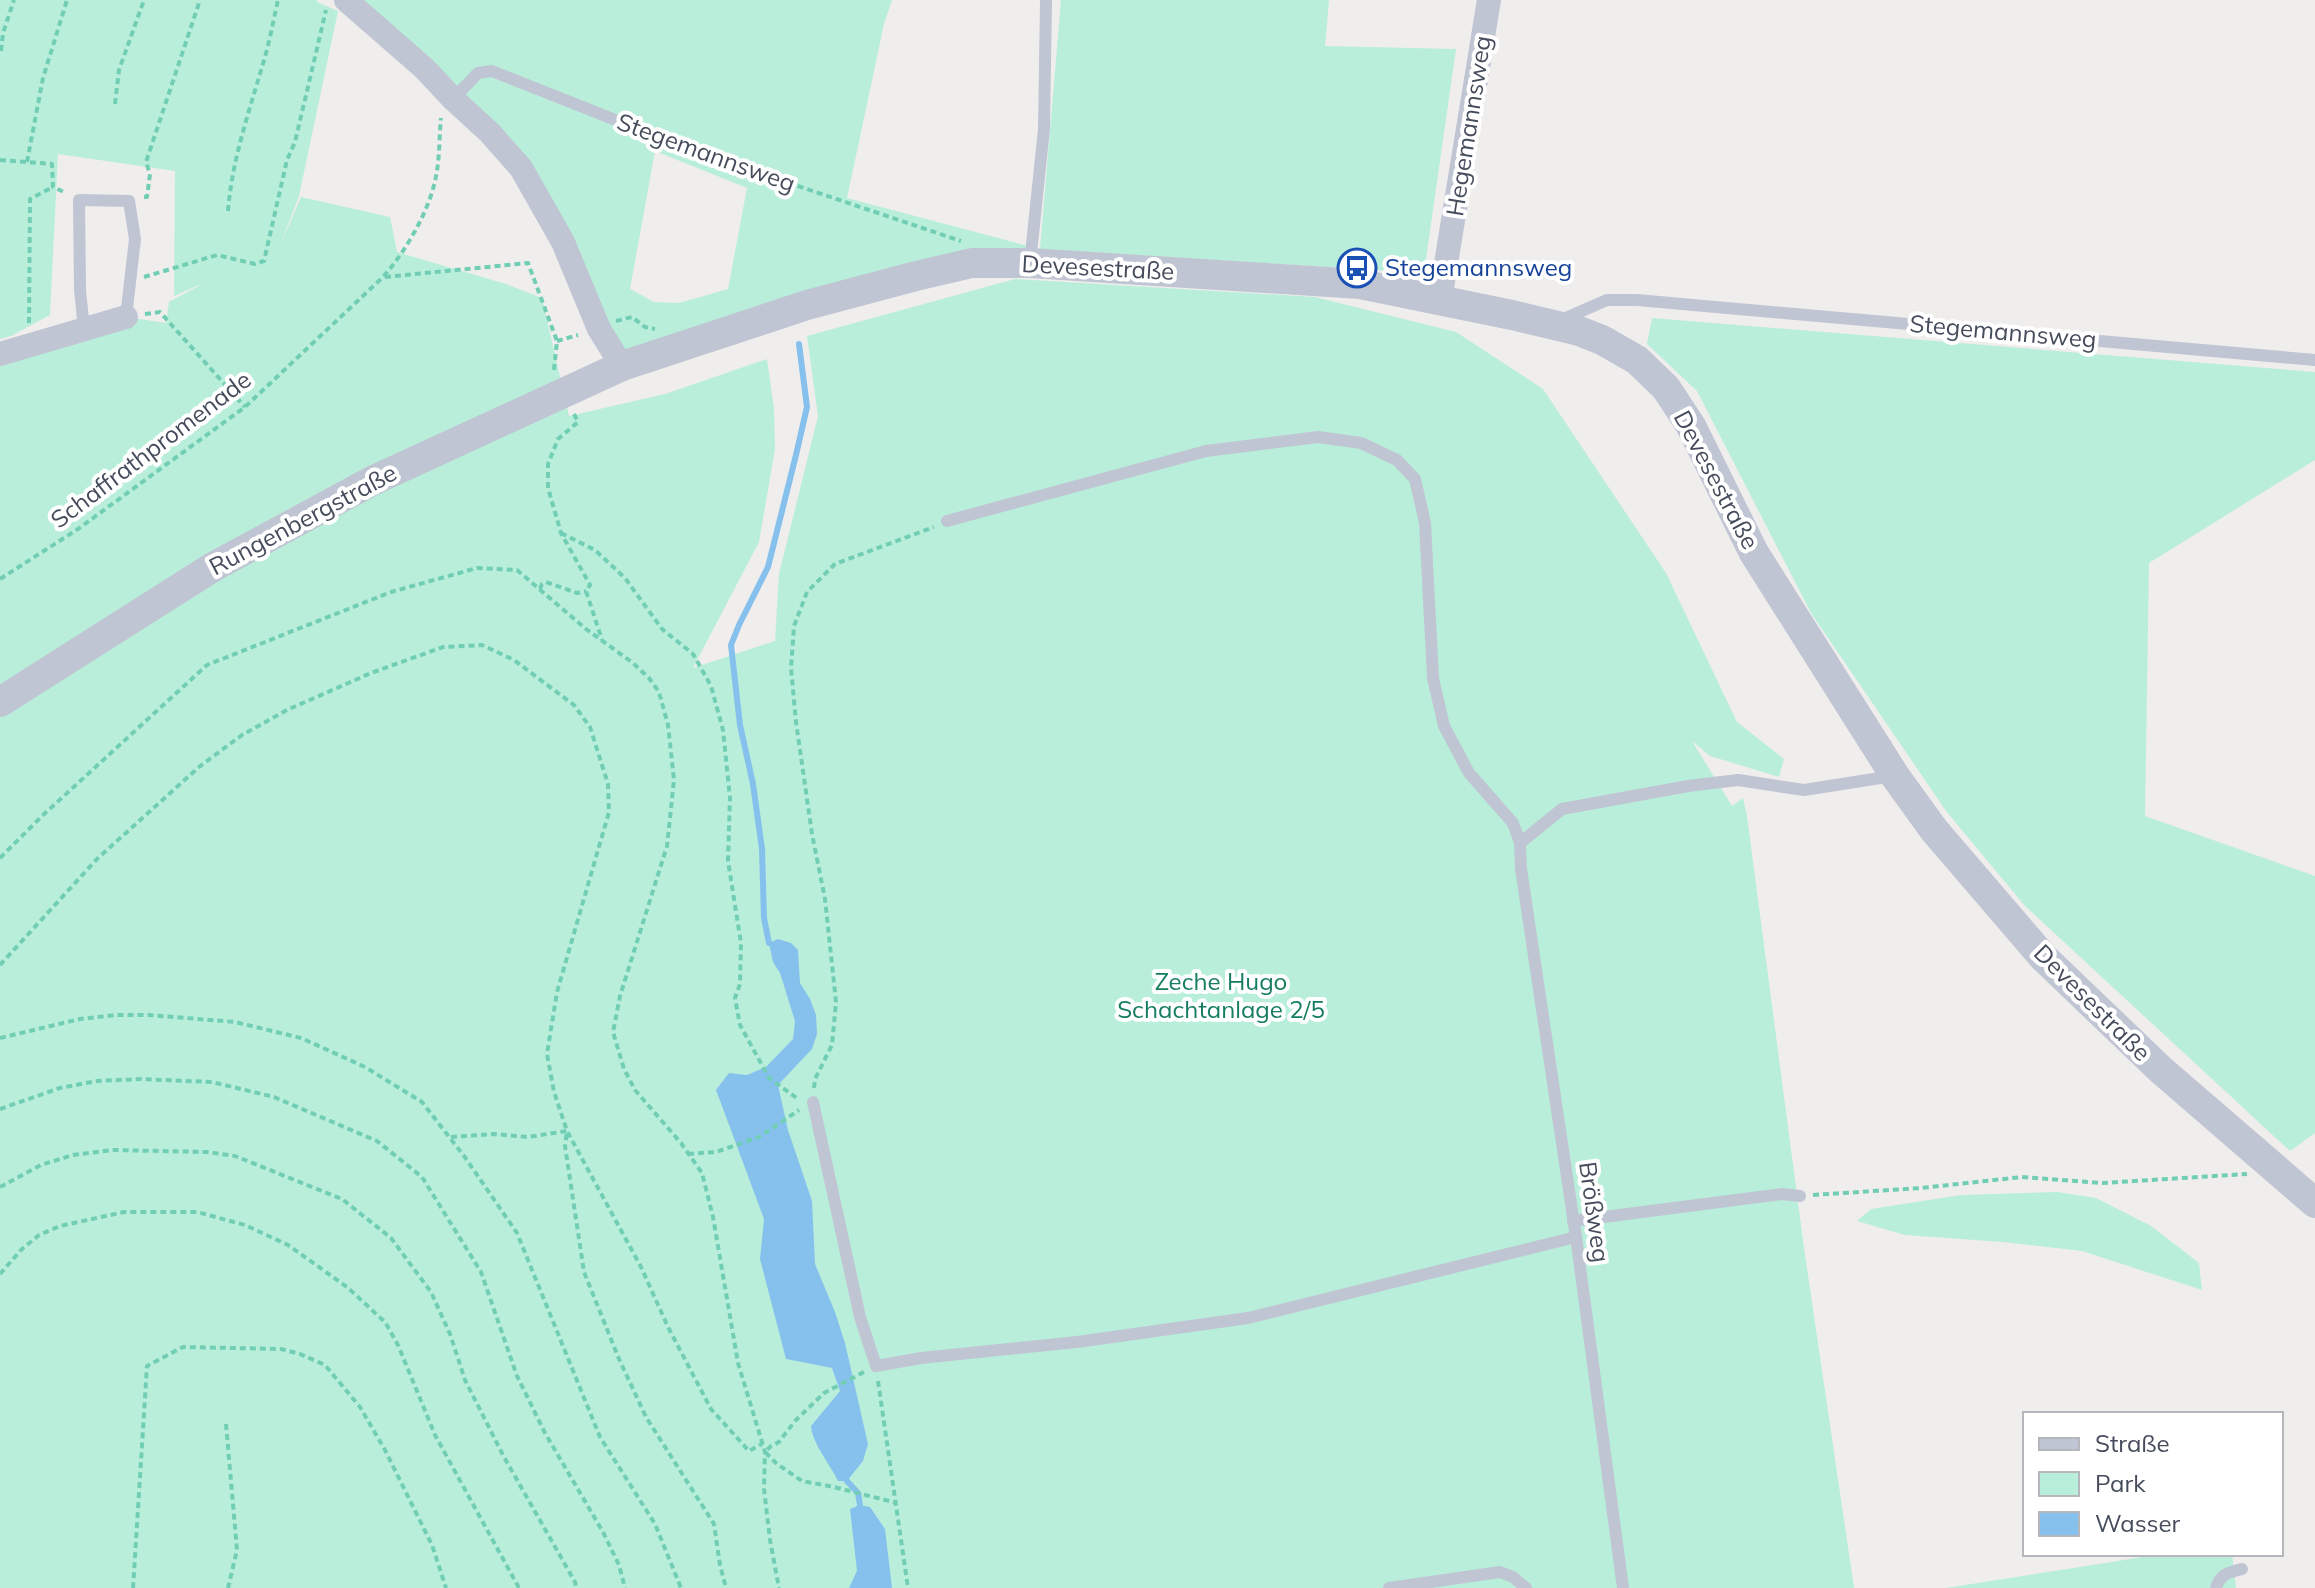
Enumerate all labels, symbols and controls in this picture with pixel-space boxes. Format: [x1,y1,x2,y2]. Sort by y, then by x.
street label: Hegemannsweg [1439,33,1497,218]
street label: Stegemannsweg [613,106,799,198]
bus stop icon: Stegemannsweg [1336,247,1378,289]
street label: Devesestraße [1021,248,1175,286]
place label: Stegemannsweg [1385,252,1572,282]
street label: Stegemannsweg [1909,308,2098,354]
street label: Schaffrathpromenade [44,364,257,534]
street label: Devesestraße [1668,405,1766,554]
street label: Rungenbergstraße [204,457,401,581]
street label: Devesestraße [2028,938,2157,1067]
park label: Zeche Hugo Schachtanlage 2/5 [1117,966,1325,1024]
street label: Brößweg [1573,1160,1617,1264]
legend [2023,1412,2283,1556]
text: Straße [2095,1428,2170,1458]
text: Park [2095,1468,2146,1498]
text: Wasser [2095,1508,2181,1538]

